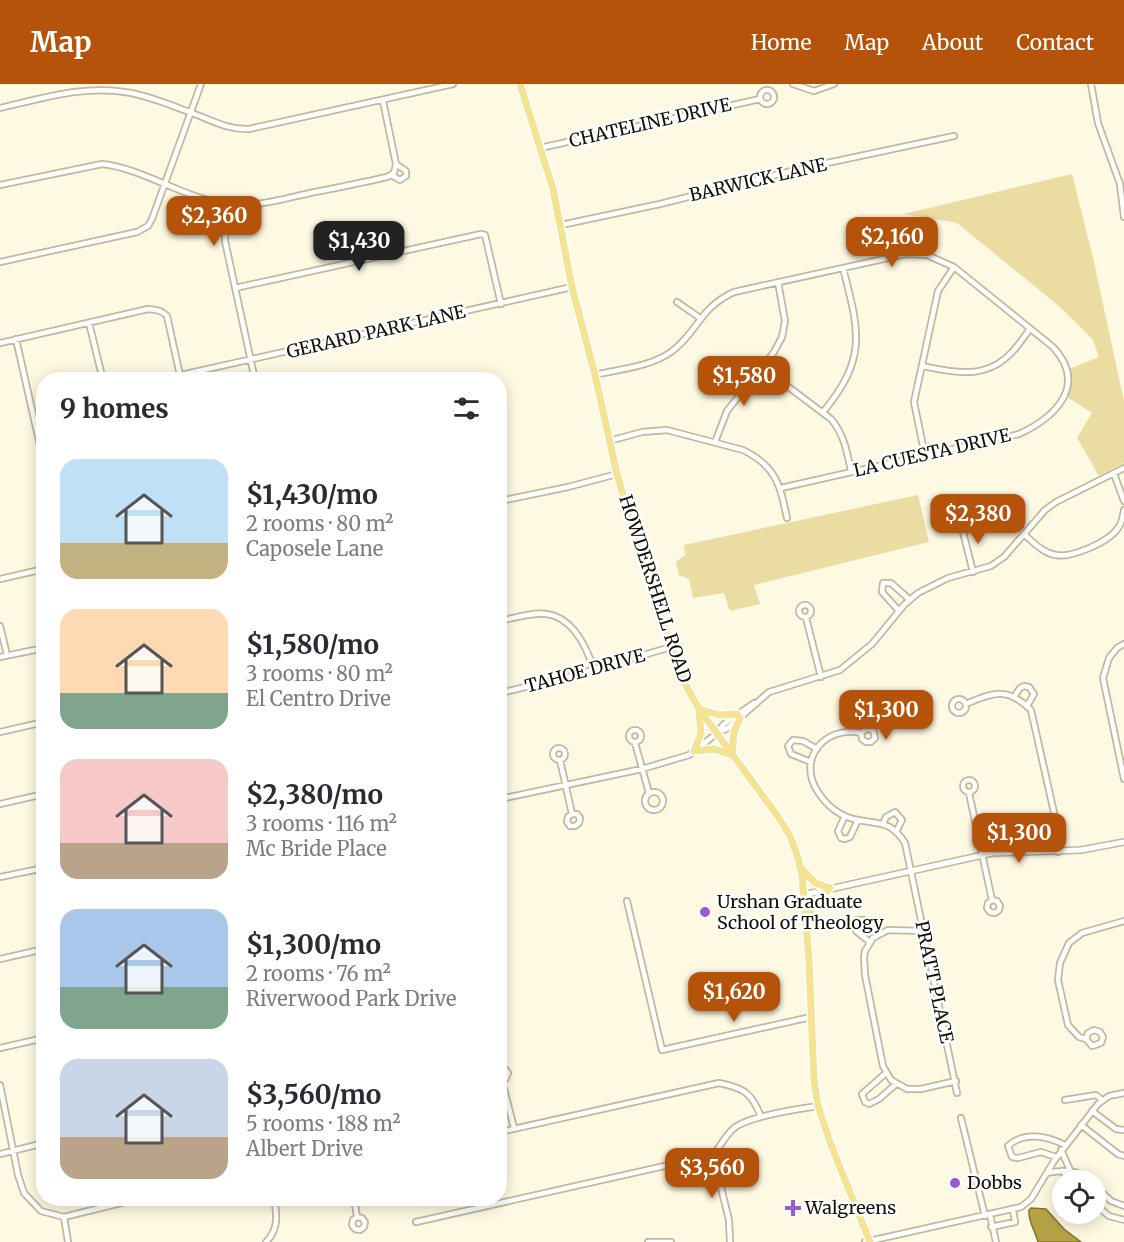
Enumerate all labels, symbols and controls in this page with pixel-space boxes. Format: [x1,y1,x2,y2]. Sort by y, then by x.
text: Map [30,24,92,60]
text: Home [751,29,811,56]
text: Map [844,29,889,56]
text: About [922,29,983,56]
text: Contact [1016,29,1094,56]
street label: CHATELINE DRIVE [567,93,734,152]
street label: BARWICK LANE [687,152,829,206]
pin: $2,360 [165,196,263,247]
text: $2,360 [180,203,248,228]
pin: $2,160 [843,217,941,268]
pin: $1,430 [310,221,408,272]
text: $2,160 [860,224,924,249]
text: $1,430 [327,228,391,253]
street label: GERARD PARK LANE [284,300,468,363]
pin: $1,580 [695,356,793,407]
text: $1,580 [712,363,776,388]
text: 9 homes [60,392,169,425]
icon: filters [450,392,483,425]
street label: LA CUESTA DRIVE [851,423,1013,482]
text: $1,430/mo [246,478,378,511]
icon: home [108,483,180,555]
street label: HOWDERSHELL ROAD [614,492,697,686]
pin: $2,380 [929,494,1027,545]
text: $2,380 [944,501,1012,526]
text: 2 rooms · 80 m² [246,511,393,536]
text: Caposele Lane [246,536,383,561]
text: $1,580/mo [246,628,379,661]
icon: home [108,633,180,705]
street label: TAHOE DRIVE [522,643,648,698]
text: 3 rooms · 80 m² [246,661,393,686]
text: El Centro Drive [246,686,391,711]
pin: $1,300 [837,690,935,741]
text: $1,300 [853,697,919,722]
text: $2,380/mo [246,778,383,811]
icon: home [108,783,180,855]
text: 3 rooms · 116 m² [246,811,397,836]
pin: $1,300 [970,813,1068,864]
text: $1,300 [986,820,1052,845]
text: Mc Bride Place [246,836,387,861]
place label: Urshan Graduate School of Theology [717,890,884,934]
marker: Urshan Graduate School of Theology [698,905,712,919]
street label: PRATT PLACE [910,919,959,1046]
text: $1,300/mo [246,928,381,961]
icon: home [108,933,180,1005]
text: 2 rooms · 76 m² [246,961,391,986]
pin: $1,620 [685,972,783,1023]
text: $1,620 [702,979,766,1004]
text: Riverwood Park Drive [246,986,456,1011]
text: $3,560/mo [246,1078,381,1111]
icon: home [108,1083,180,1155]
text: 5 rooms · 188 m² [246,1111,401,1136]
text: Albert Drive [246,1136,363,1161]
pin: $3,560 [663,1148,761,1199]
text: $3,560 [679,1155,745,1180]
map controls [1052,1170,1106,1224]
button: locate [1052,1170,1106,1224]
place label: Dobbs [967,1171,1022,1194]
marker: Dobbs [948,1176,962,1190]
place label: Walgreens [804,1196,896,1219]
marker: Walgreens [786,1201,800,1215]

